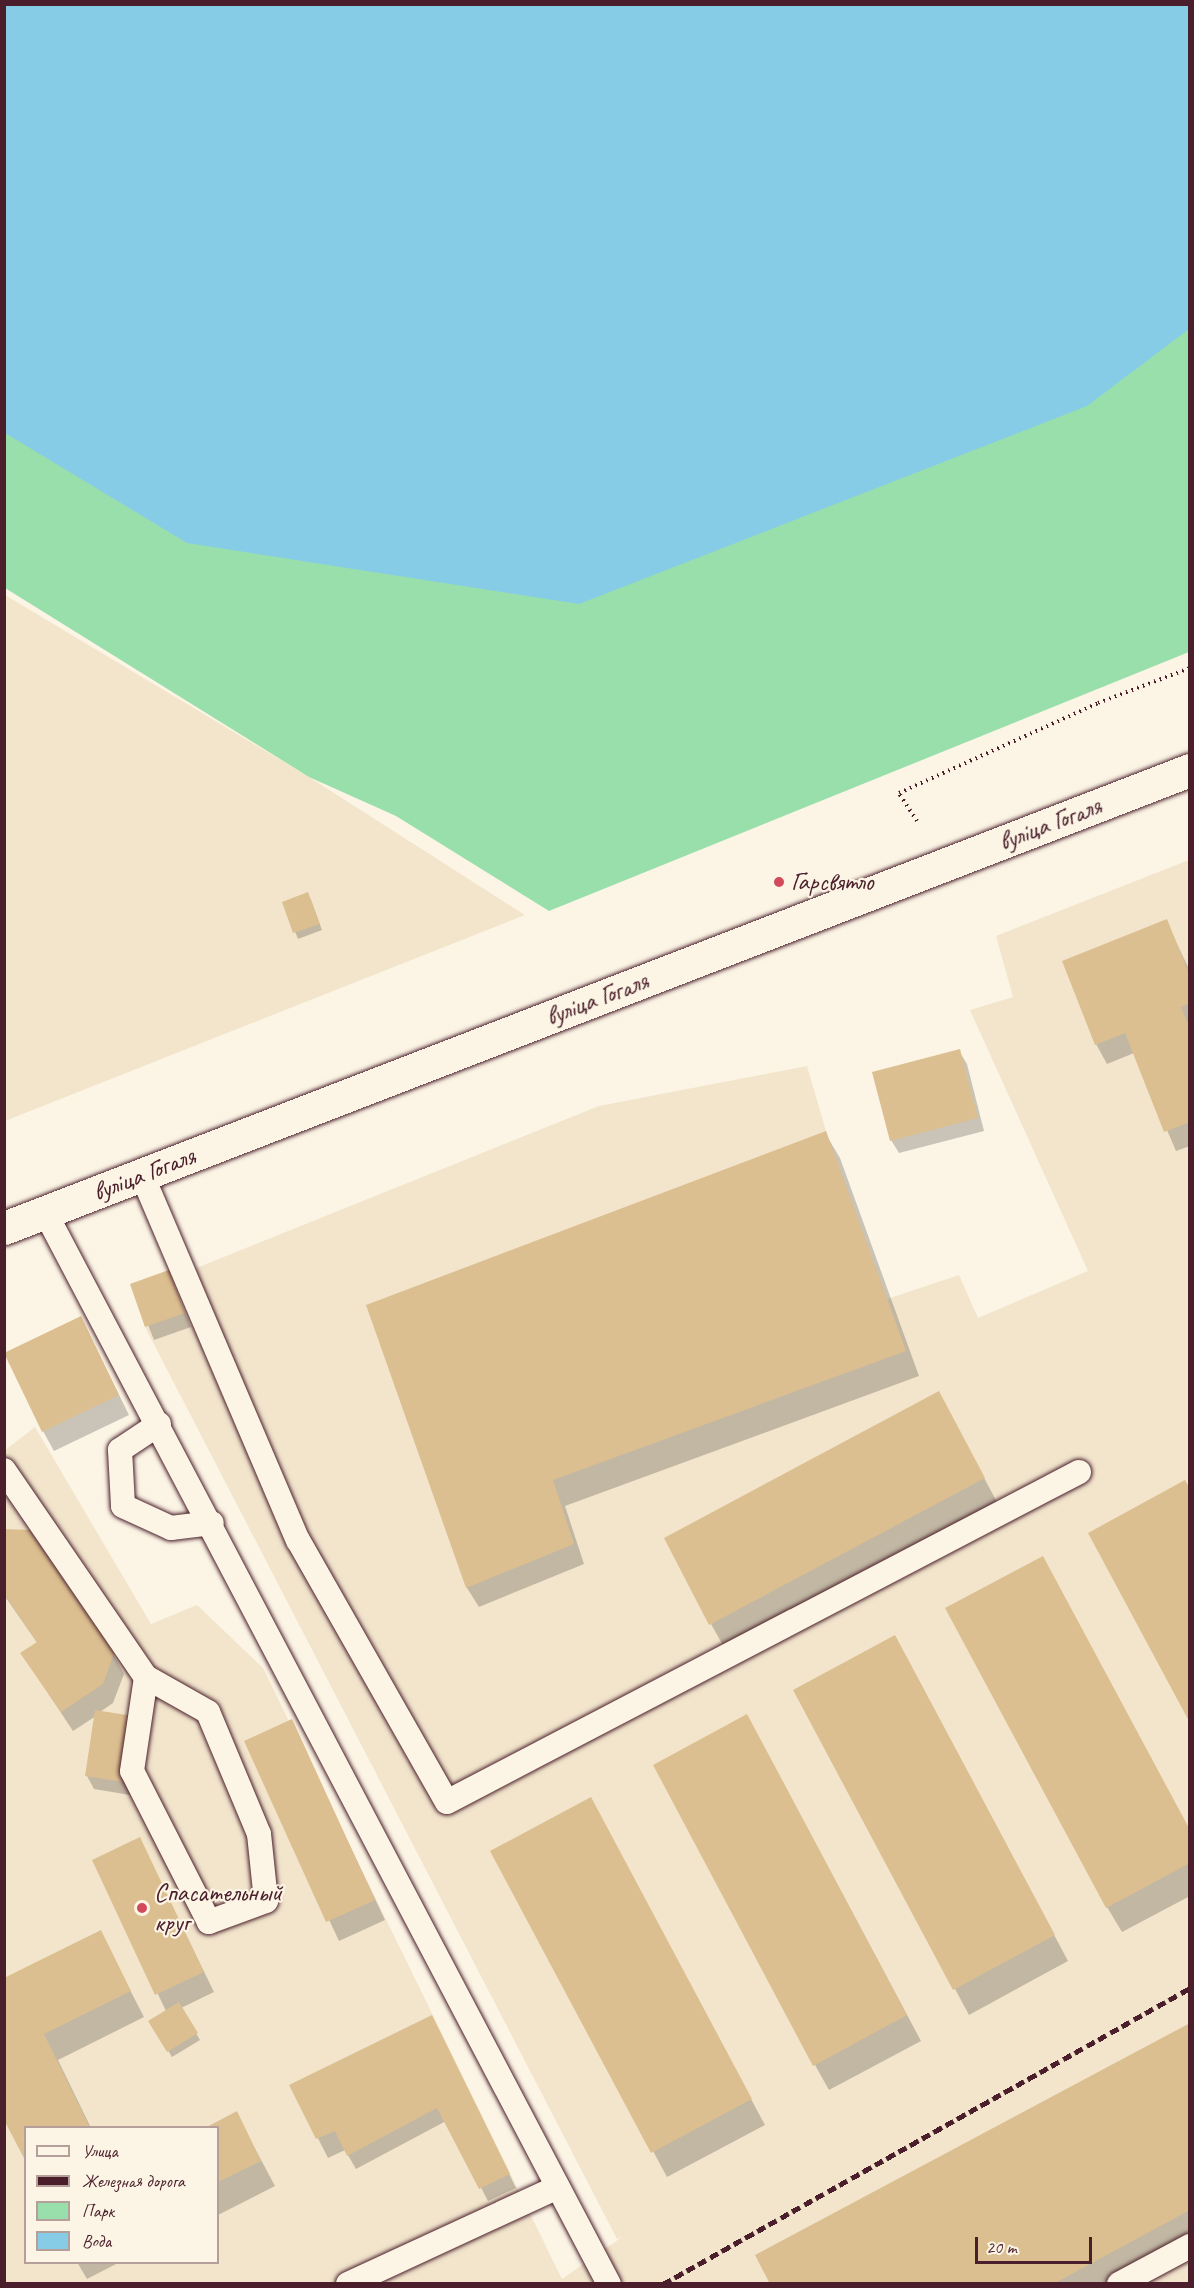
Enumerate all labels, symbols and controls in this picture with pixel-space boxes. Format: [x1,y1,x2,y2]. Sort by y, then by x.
street label: вуліца Гогаля [995,790,1105,858]
place label: Гарсвятло [791,866,873,898]
marker: Гарсвятло [772,875,786,889]
street label: вуліца Гогаля [542,965,652,1033]
street label: вуліца Гогаля [89,1140,199,1208]
place label: Спасательный круг [154,1877,282,1938]
marker: Спасательный круг [135,1901,149,1915]
legend [24,2126,219,2264]
text: Улица [82,2140,118,2162]
text: Железная дорога [82,2170,185,2192]
text: Парк [82,2200,114,2222]
scale bar [978,2225,1095,2263]
text: Вода [82,2230,111,2252]
text: 20 m [986,2236,1017,2258]

